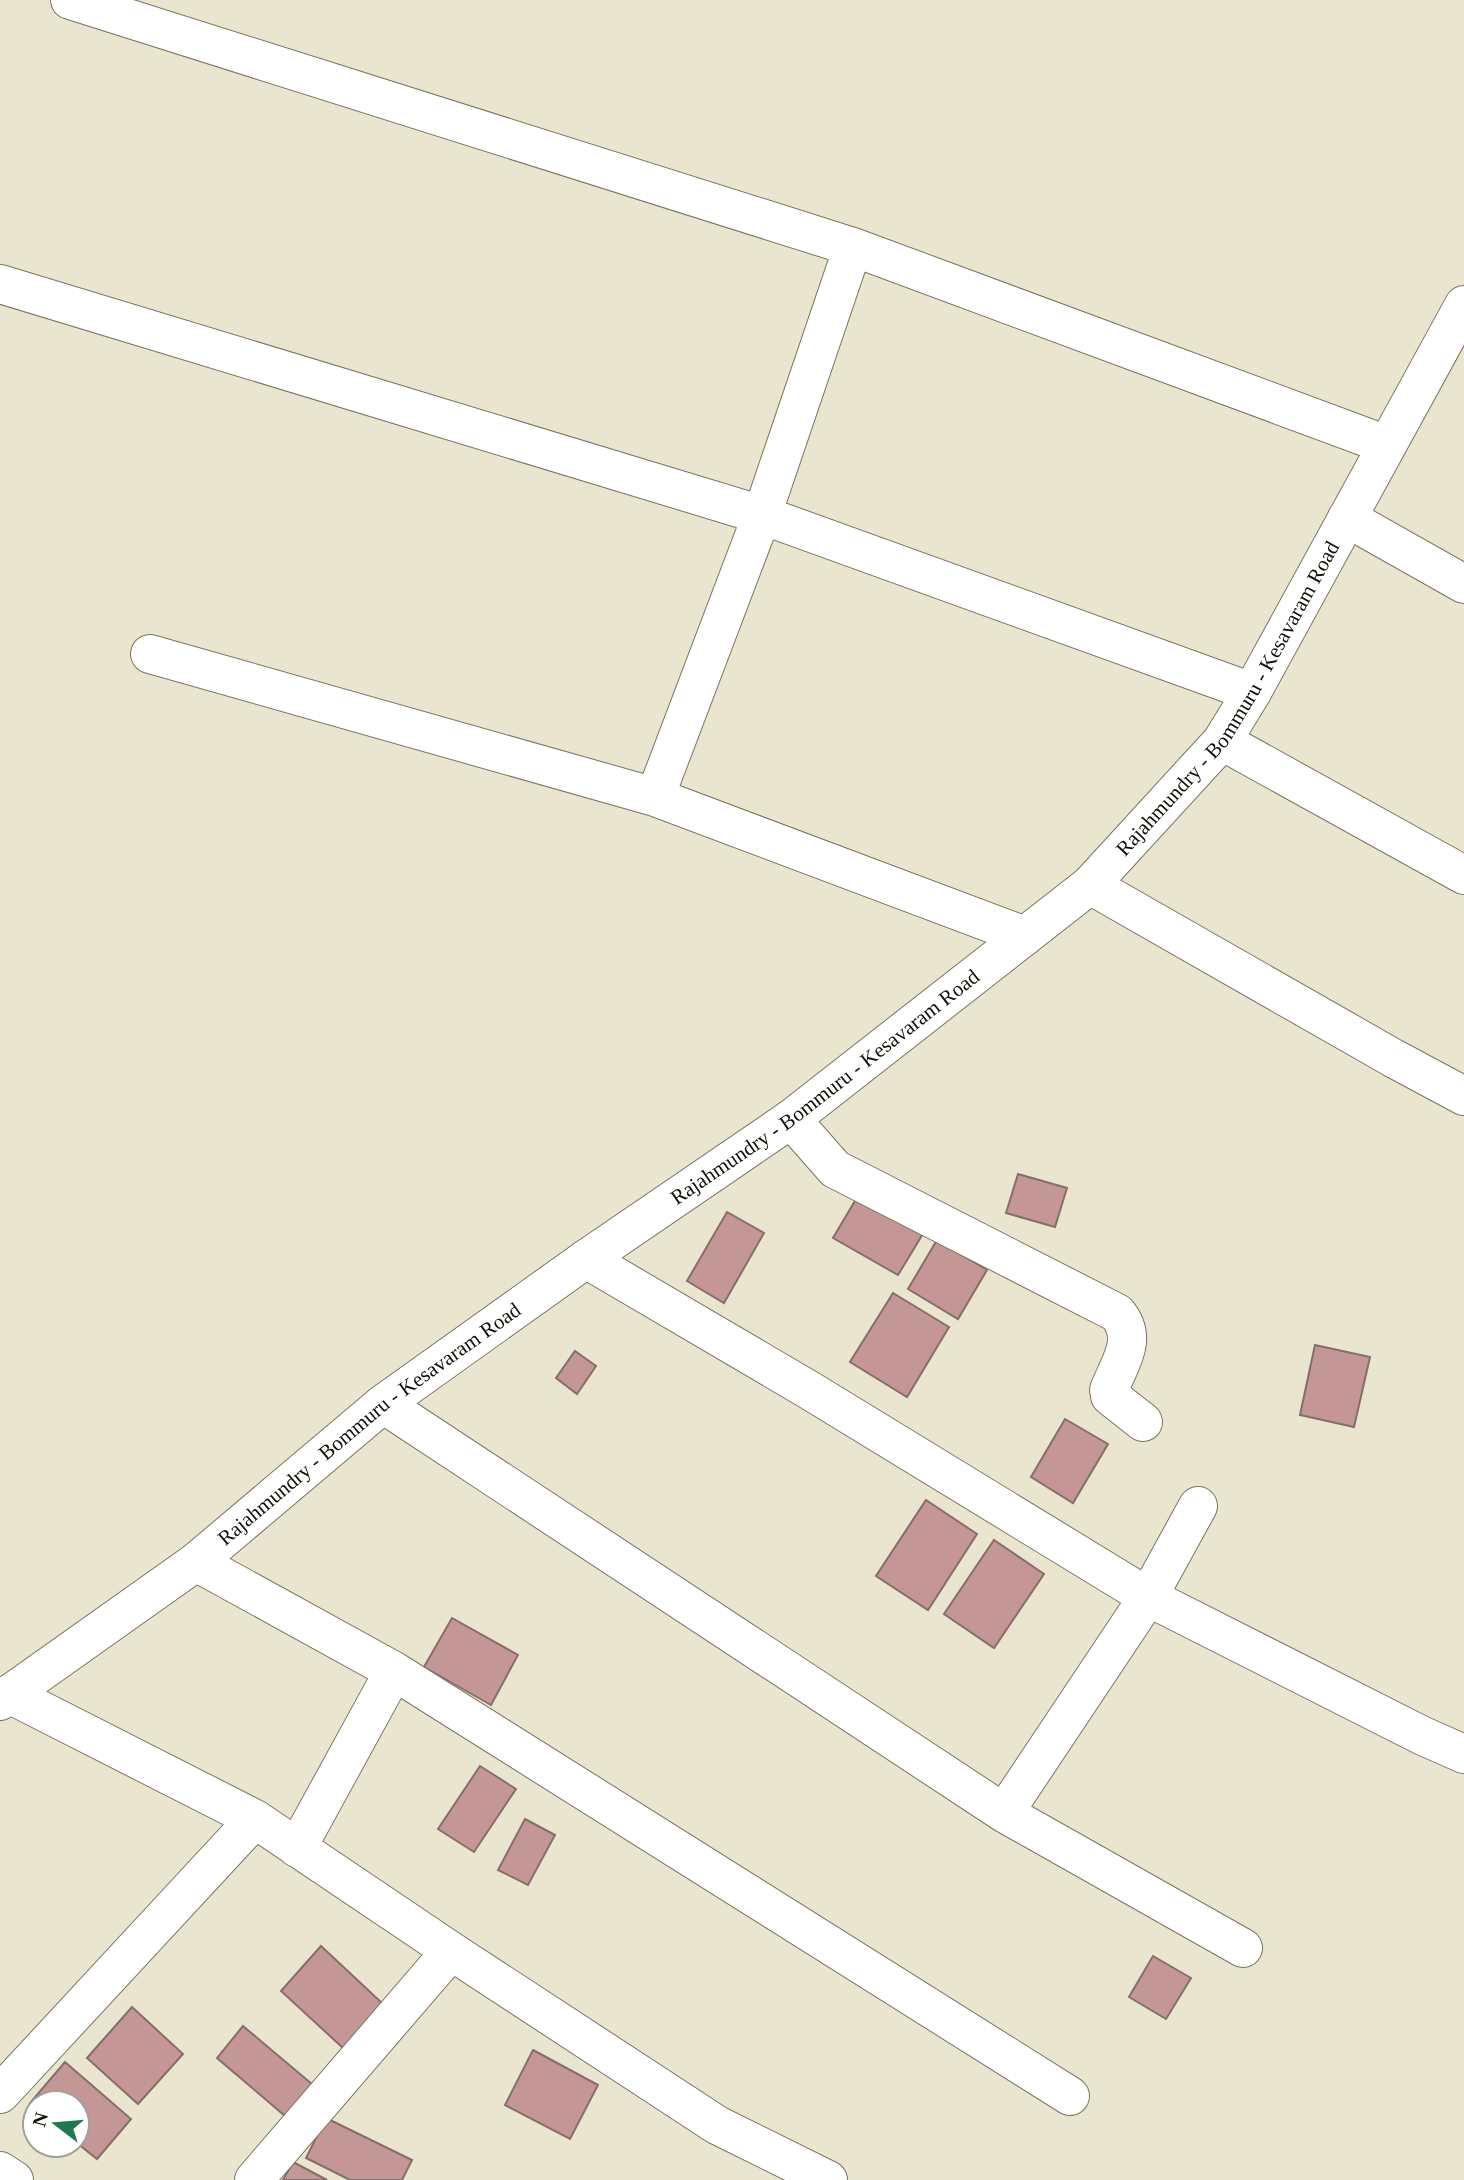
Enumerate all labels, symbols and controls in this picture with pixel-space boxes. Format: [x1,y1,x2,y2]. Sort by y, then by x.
street label: Rajahmundry - Bommuru - Kesavaram Road [1111,537,1344,861]
street label: Rajahmundry - Bommuru - Kesavaram Road [666,964,984,1210]
street label: Rajahmundry - Bommuru - Kesavaram Road [213,1297,526,1550]
north arrow [21,2089,91,2159]
text: N [28,2110,52,2129]

